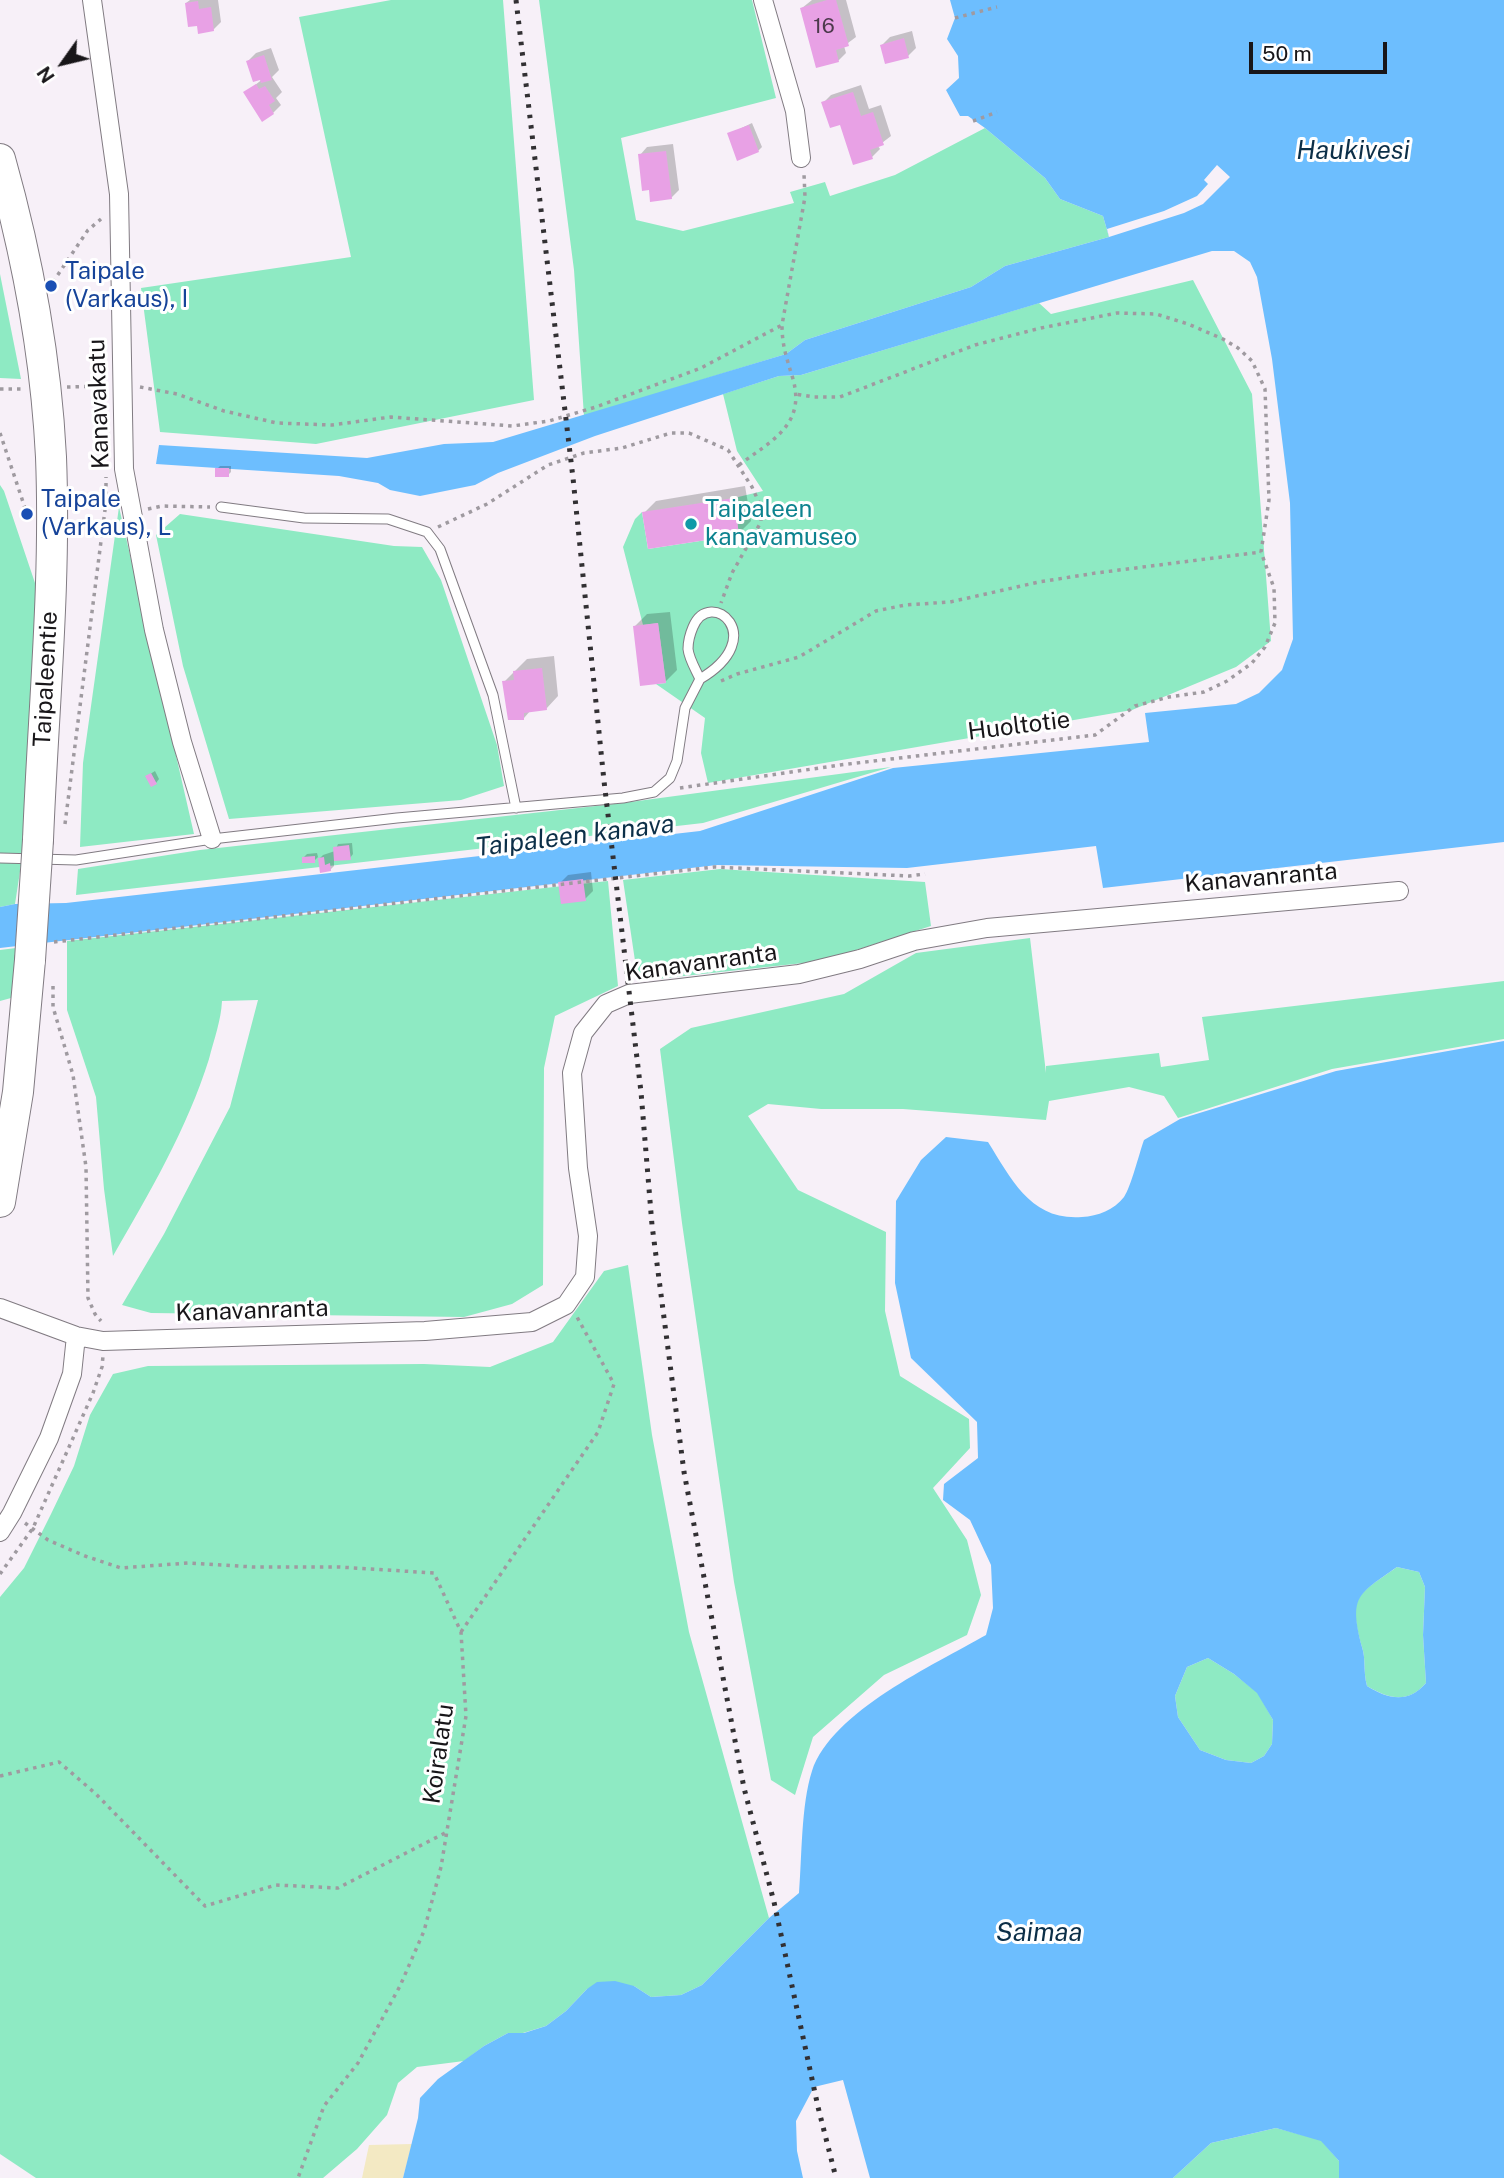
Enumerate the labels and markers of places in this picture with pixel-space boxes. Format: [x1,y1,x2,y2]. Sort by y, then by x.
place label: Taipale (Varkaus), I [65,258,188,314]
marker: Taipale (Varkaus), I [43,278,59,294]
place label: Taipale (Varkaus), L [41,486,171,542]
place label: Taipaleen kanavamuseo [705,496,857,552]
marker: Taipale (Varkaus), L [19,506,35,522]
marker: Taipaleen kanavamuseo [683,516,699,532]

